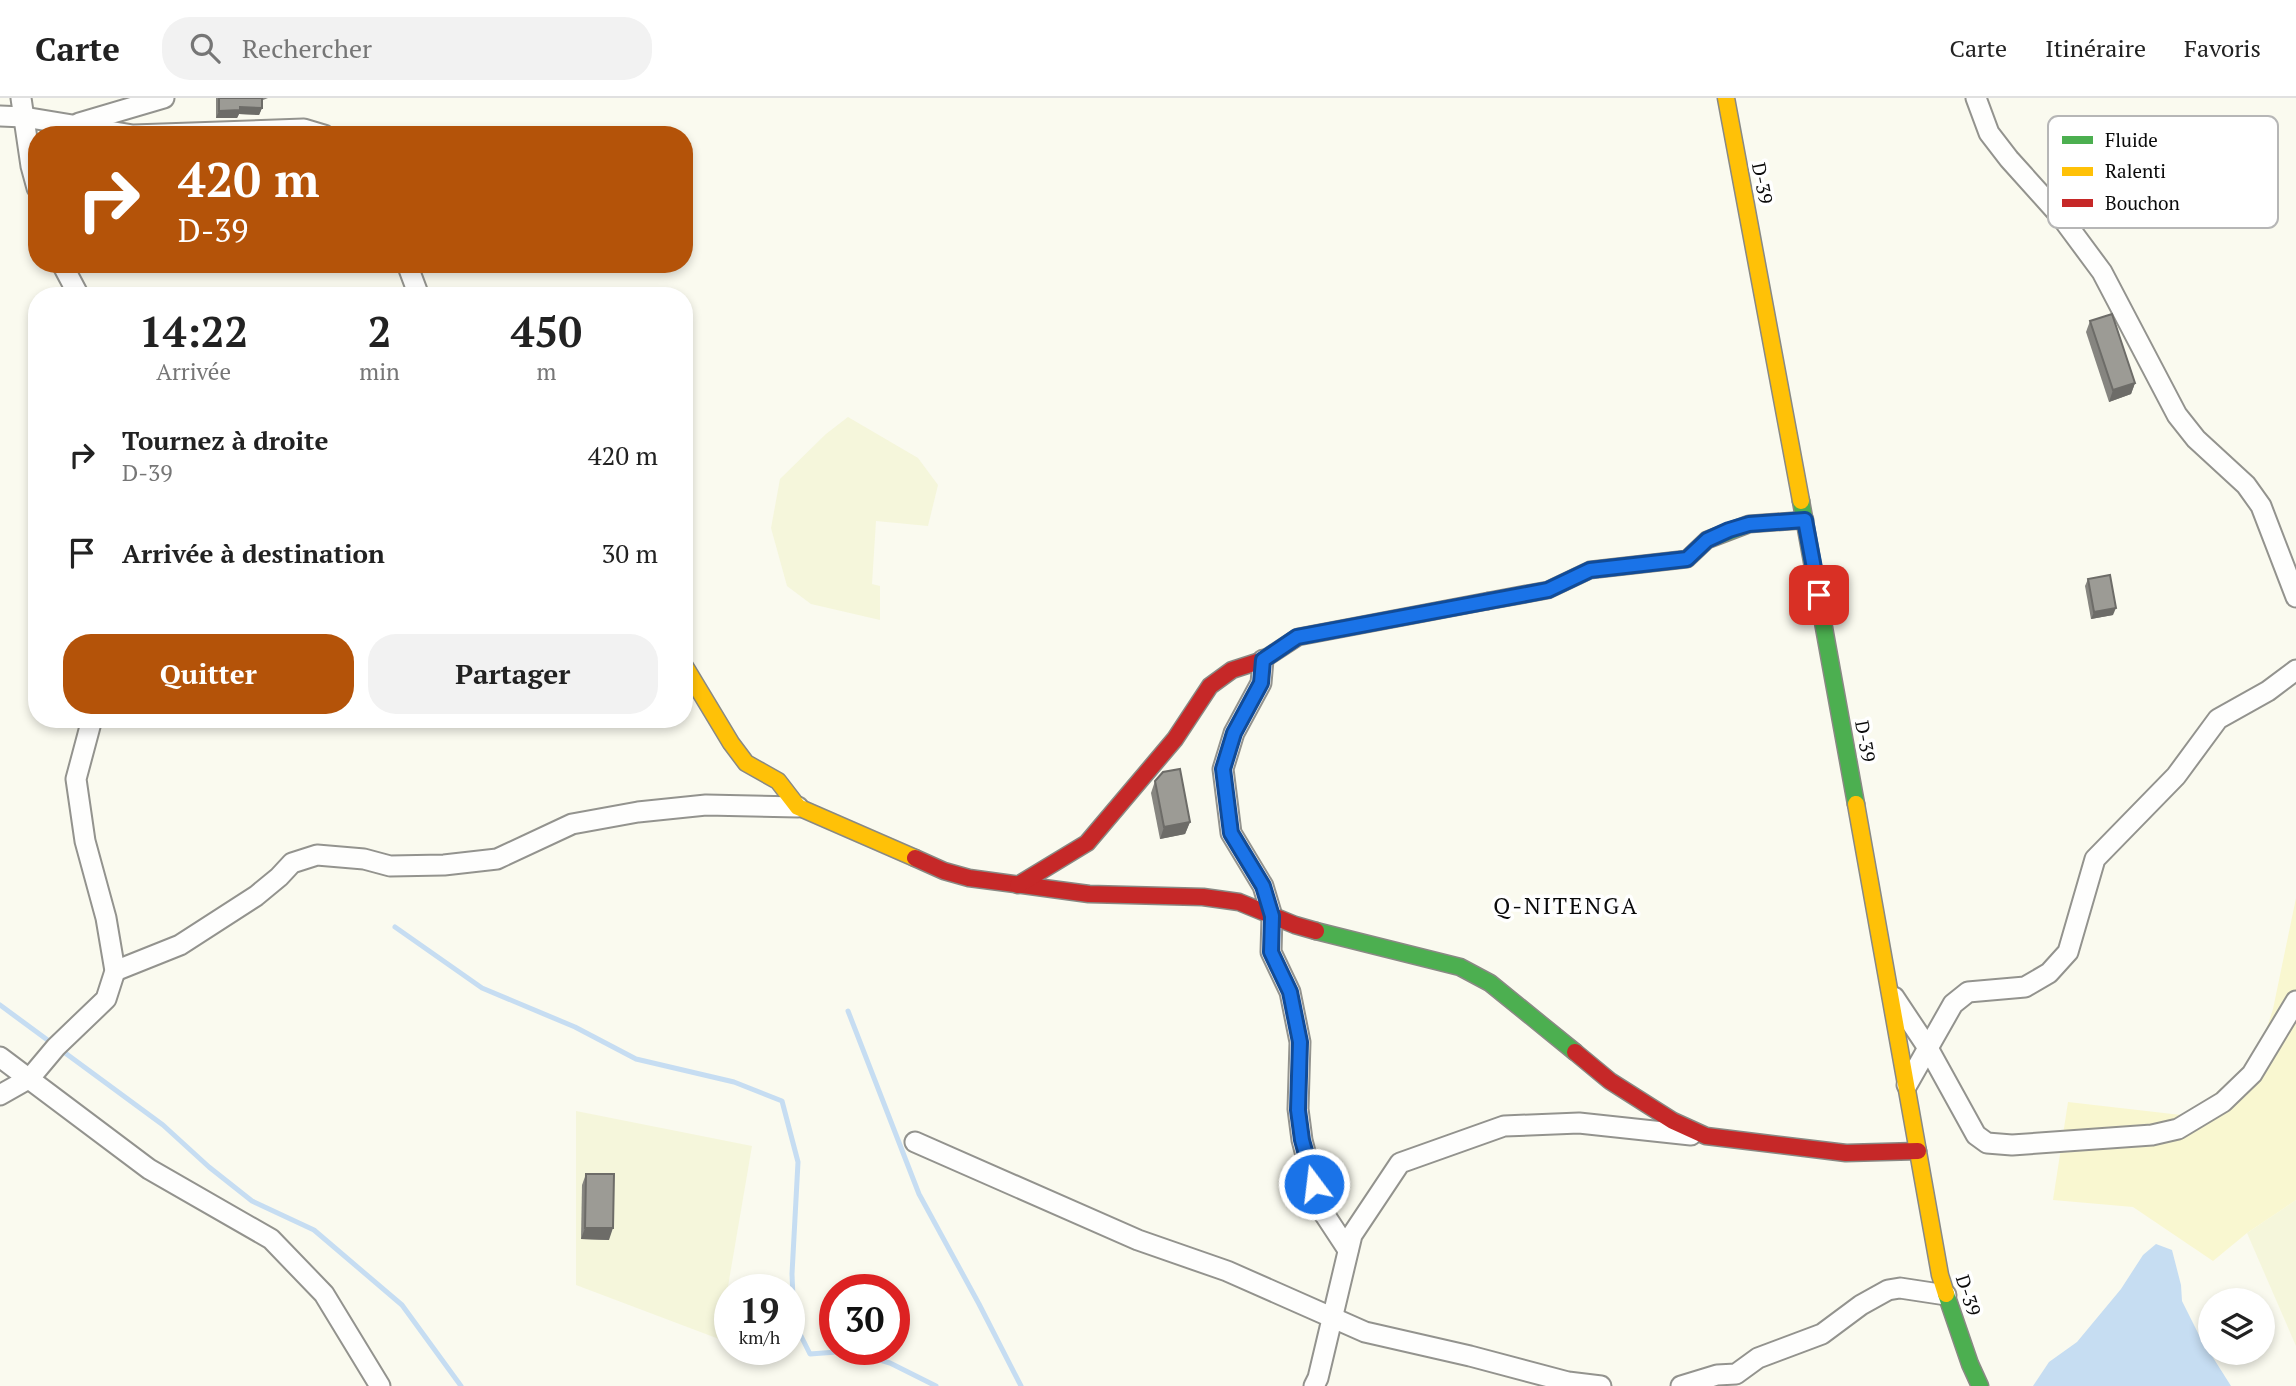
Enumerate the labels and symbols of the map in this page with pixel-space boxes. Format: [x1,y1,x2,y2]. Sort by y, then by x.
legend [2048,116,2278,228]
text: Fluide [2105,127,2158,152]
text: Ralenti [2105,158,2166,183]
street label: D-39 [1747,160,1779,206]
text: Bouchon [2105,190,2180,215]
pin [1789,565,1849,625]
street label: D-39 [1850,718,1882,764]
district label: Q-NITENGA [1493,890,1639,921]
position arrow [1277,1147,1351,1221]
street label: D-39 [1951,1271,1987,1319]
speed limit sign: 30 [819,1274,910,1365]

